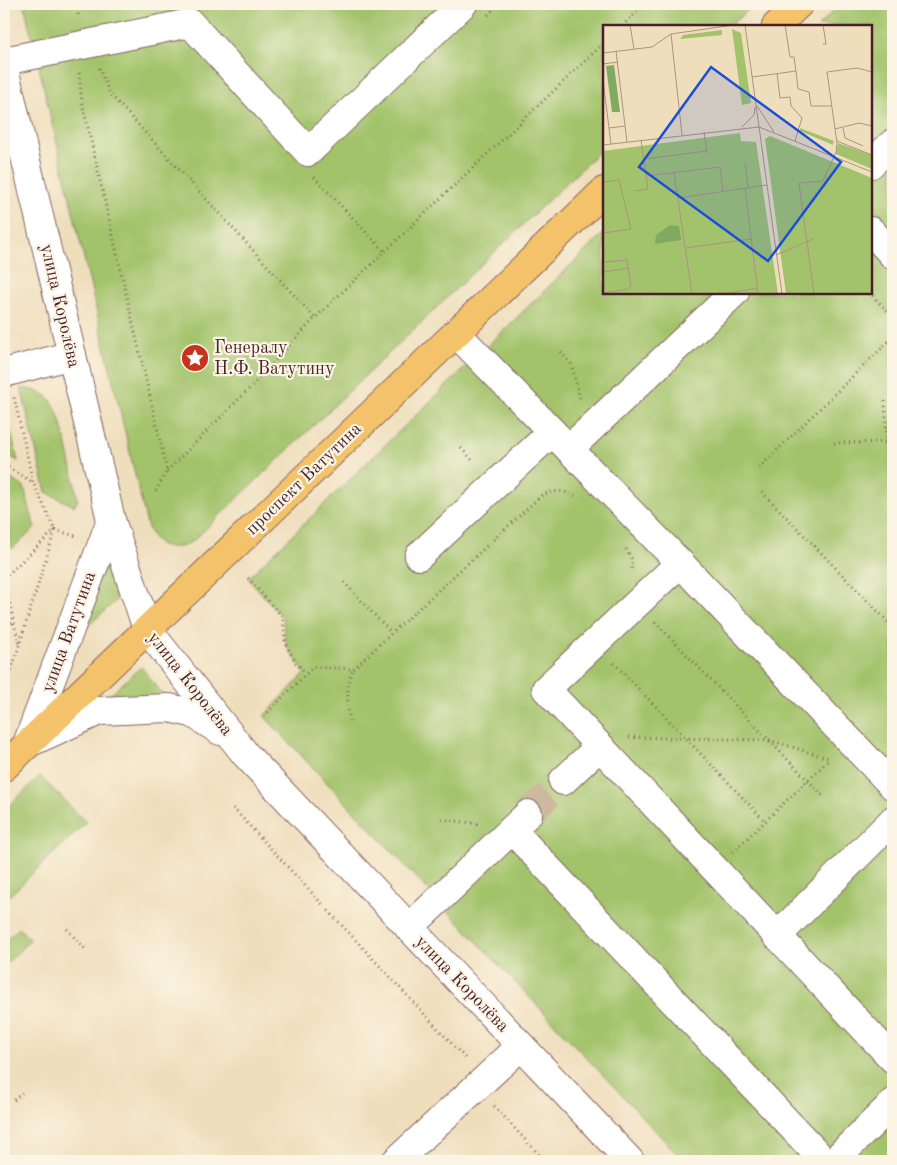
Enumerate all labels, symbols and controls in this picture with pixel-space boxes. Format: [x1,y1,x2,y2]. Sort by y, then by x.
inset map [603,25,872,294]
street label: улица Королёва [37,242,83,370]
place label: Генералу Н.Ф. Ватутину [214,339,335,378]
place icon: Генералу Н.Ф. Ватутину [180,343,210,373]
street label: проспект Ватутина [243,419,365,539]
street label: улица Ватутина [39,569,99,695]
street label: улица Королёва [144,629,236,739]
street label: улица Королёва [412,932,512,1036]

